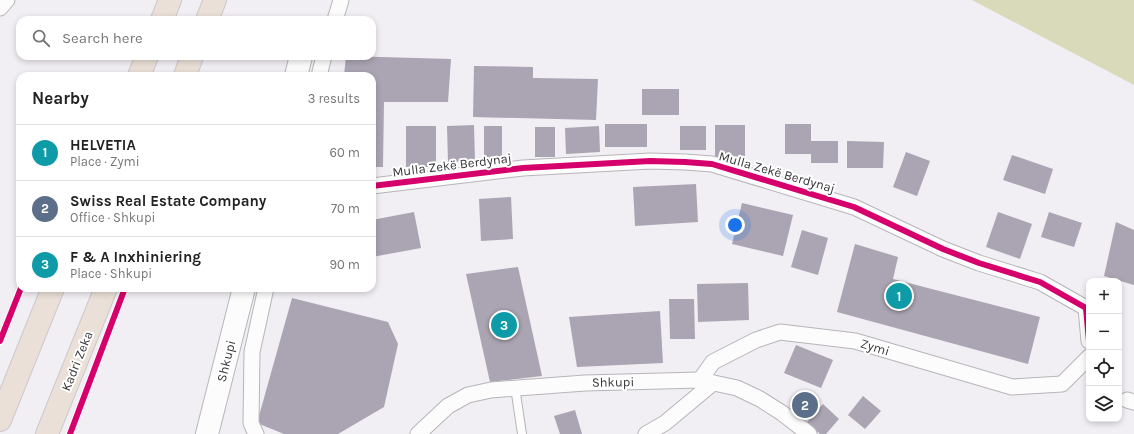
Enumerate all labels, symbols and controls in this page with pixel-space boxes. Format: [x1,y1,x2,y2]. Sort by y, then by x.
search box [16,16,376,60]
icon: search [30,27,52,49]
text: Search here [62,29,143,47]
text: Nearby [32,88,89,108]
text: 3 results [308,91,360,106]
text: HELVETIA [70,136,136,154]
text: 1 [43,145,47,160]
text: 60 m [330,145,360,160]
street label: Mulla Zekë Berdynaj [717,148,837,196]
street label: Mulla Zekë Berdynaj [391,150,513,180]
text: Place · Zymi [70,154,140,169]
text: Swiss Real Estate Company [70,192,266,210]
text: 2 [41,201,49,216]
text: 70 m [331,201,360,216]
text: Office · Shkupi [70,210,155,225]
your location [725,215,745,235]
text: F & A Inxhiniering [70,248,201,266]
text: 3 [41,257,49,272]
text: 90 m [329,257,360,272]
text: Place · Shkupi [70,266,152,281]
map controls [1086,278,1122,422]
button: + [1086,278,1122,314]
pin: 1 [886,281,912,311]
pin: 3 [491,310,517,340]
button: − [1086,314,1122,350]
street label: Kadri Zeka [58,329,96,393]
street label: Zymi [859,335,891,359]
street label: Shkupi [214,339,238,383]
button: locate [1086,350,1122,386]
street label: Shkupi [592,374,634,390]
button: layers [1086,386,1122,422]
pin: 2 [792,390,818,420]

